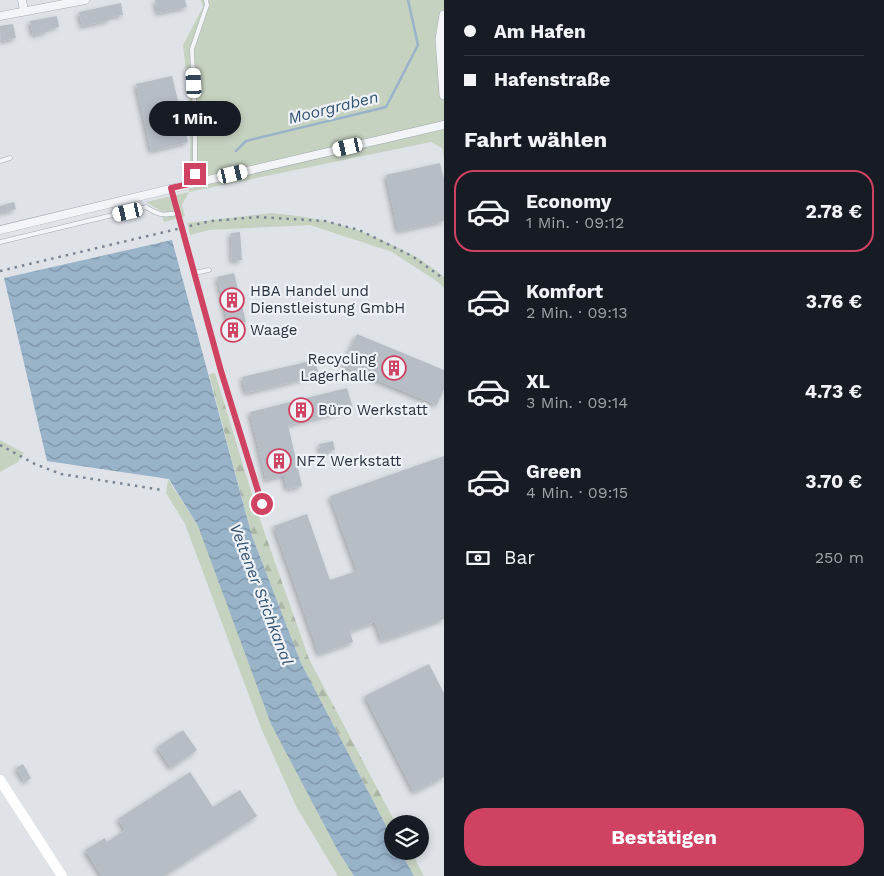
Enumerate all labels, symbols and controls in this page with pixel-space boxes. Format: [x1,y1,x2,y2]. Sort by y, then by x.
text: Am Hafen [494,20,586,43]
car [185,68,202,98]
text: Hafenstraße [494,68,610,91]
water label: Moorgraben [286,87,380,128]
callout: 1 Min. [149,101,241,136]
text: 1 Min. [172,109,218,128]
text: Fahrt wählen [464,127,607,152]
car [331,136,364,158]
route end [184,163,206,185]
car [216,163,249,185]
icon: car [466,189,511,234]
text: Economy [526,190,611,213]
text: 2.78 € [805,200,862,223]
car [111,201,144,223]
text: 1 Min. · 09:12 [526,213,624,232]
icon: car [466,279,511,324]
text: Komfort [526,280,603,303]
place label: HBA Handel und Dienstleistung GmbH [250,282,405,317]
building icon: HBA Handel und Dienstleistung GmbH [219,287,245,313]
text: 3.76 € [806,290,862,313]
text: 2 Min. · 09:13 [526,303,628,322]
building icon: Waage [220,317,246,343]
place label: Waage [250,321,297,339]
place label: Recycling Lagerhalle [300,350,376,385]
building icon: Recycling Lagerhalle [381,355,407,381]
icon: car [466,369,511,414]
text: XL [526,370,550,393]
text: 4.73 € [805,380,862,403]
text: 3 Min. · 09:14 [526,393,628,412]
building icon: Büro Werkstatt [288,397,314,423]
place label: Büro Werkstatt [318,401,428,419]
building icon: NFZ Werkstatt [266,448,292,474]
place label: NFZ Werkstatt [296,452,402,470]
icon: car [466,459,511,504]
text: Green [526,460,582,483]
text: 3.70 € [805,470,862,493]
text: 4 Min. · 09:15 [526,483,628,502]
route start [251,493,273,515]
water label: Veltener Stichkanal [226,521,297,668]
icon: cash [464,544,492,572]
text: Bar [504,546,535,569]
text: 250 m [815,548,864,567]
button: Bestätigen [464,808,864,866]
map controls [384,815,429,860]
button: layers [384,815,429,860]

